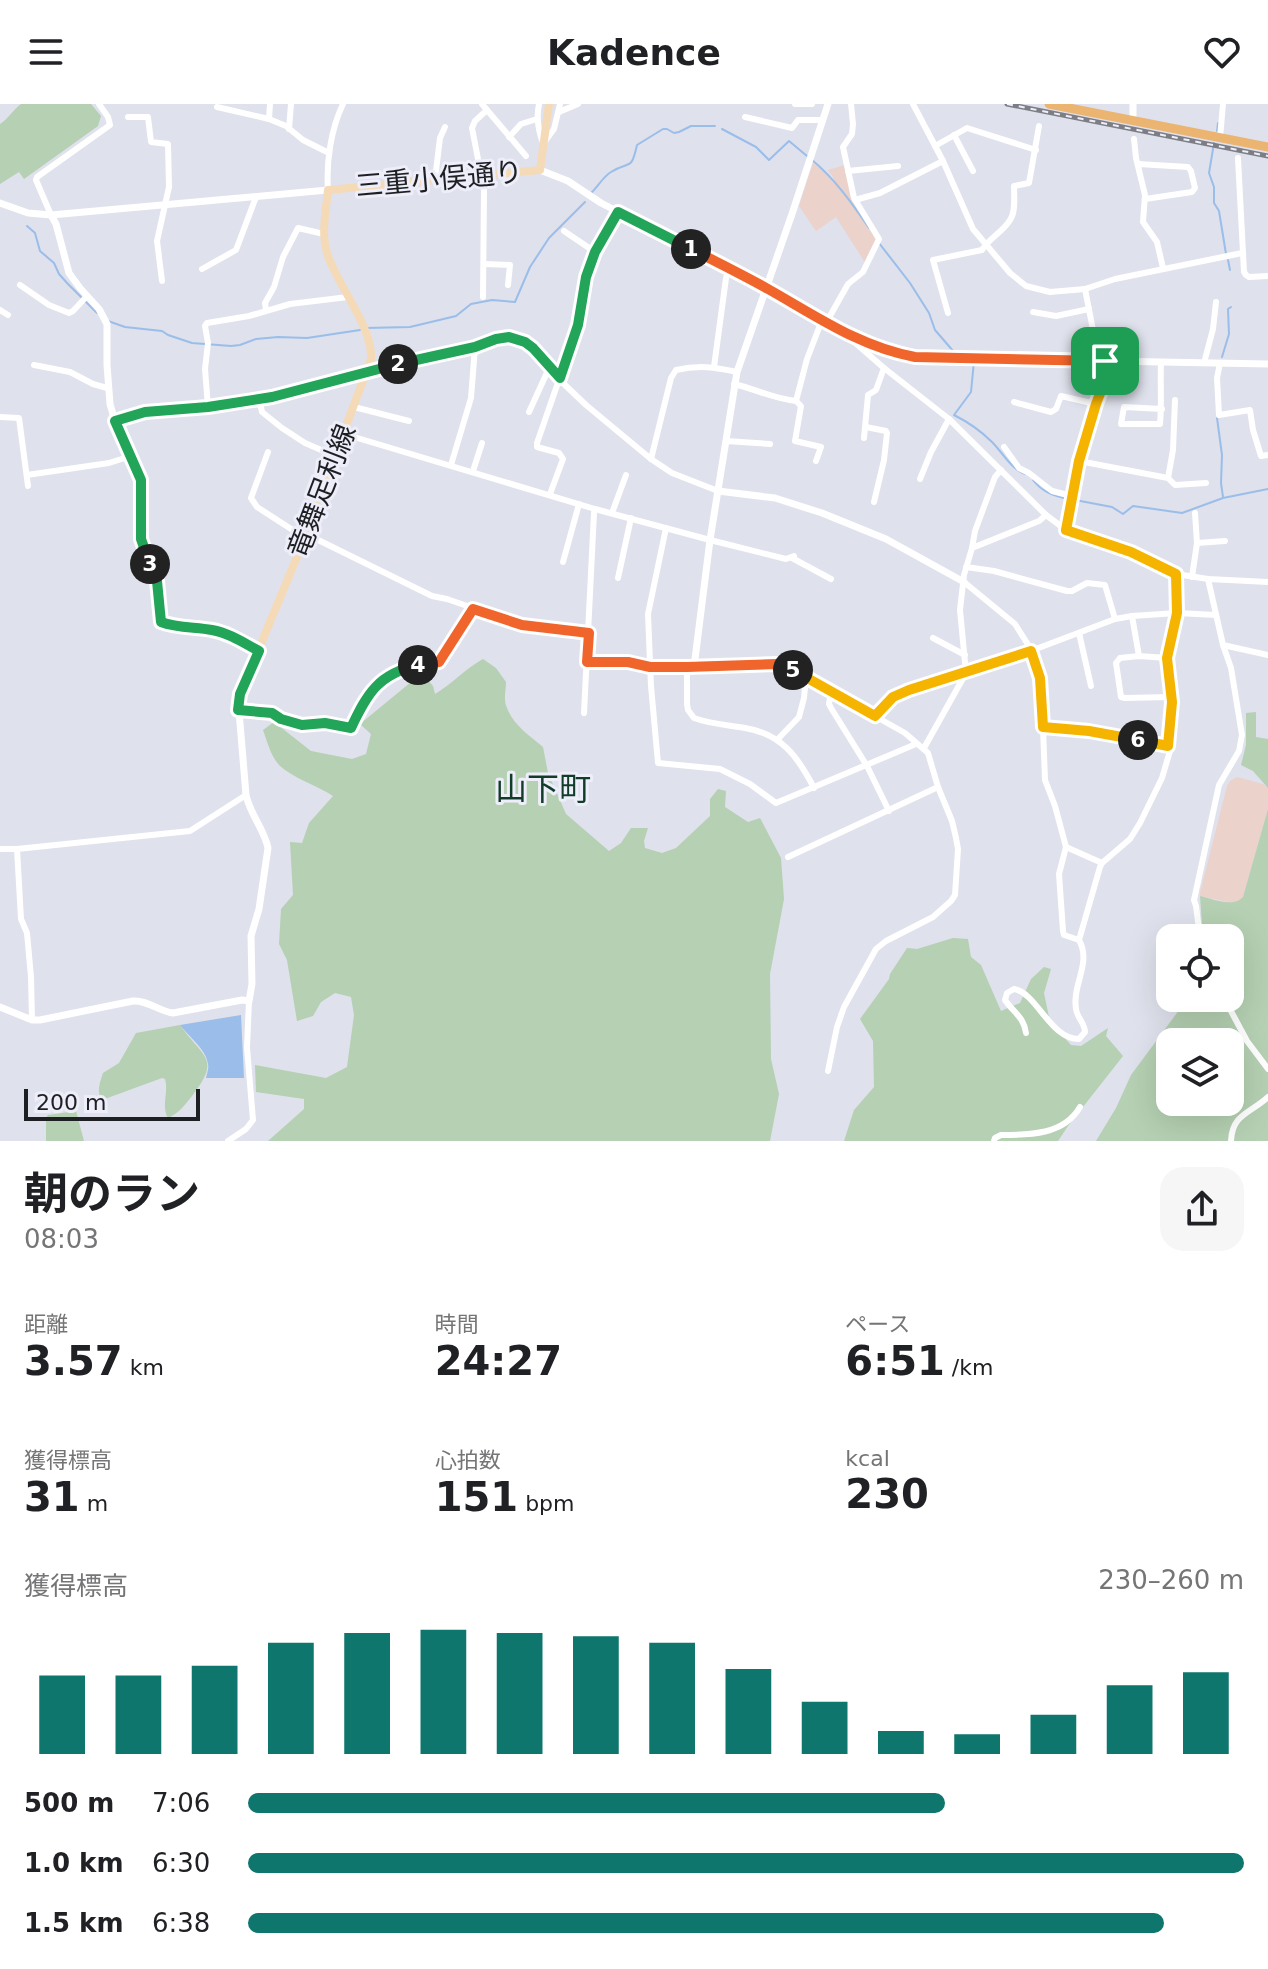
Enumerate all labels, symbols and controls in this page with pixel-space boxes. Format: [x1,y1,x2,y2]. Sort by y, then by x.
icon: menu [24,30,68,74]
icon: heart [1200,30,1244,74]
text: Kadence [547,32,721,73]
street label: 三重小俣通り [354,155,524,203]
pin: 1 [671,229,711,269]
text: 1 [683,236,699,261]
pin [1071,327,1139,395]
icon: arrive [1083,339,1127,383]
pin: 2 [378,344,418,384]
text: 2 [390,351,406,376]
street label: 竜舞足利線 [282,420,362,562]
pin: 3 [130,544,170,584]
text: 3 [142,551,158,576]
pin: 4 [398,645,438,685]
pin: 5 [773,650,813,690]
text: 4 [410,652,426,677]
text: 5 [785,657,801,682]
pin: 6 [1118,720,1158,760]
text: 6 [1130,727,1146,752]
district label: 山下町 [495,770,591,808]
map controls [1156,924,1244,1116]
button: locate [1156,924,1244,1012]
button: layers [1156,1028,1244,1116]
scale bar [24,1085,200,1121]
text: 200 m [36,1090,106,1115]
button: share [1160,1167,1244,1251]
text: 朝のラン [24,1168,200,1219]
text: 08:03 [24,1224,99,1254]
text: 距離 [24,1312,68,1337]
text: 時間 [435,1312,479,1337]
text: ペース [845,1312,910,1337]
text: 3.57 [24,1338,123,1384]
text: 24:27 [435,1338,562,1384]
text: 6:51 [845,1338,945,1384]
text: km [123,1355,164,1380]
text: /km [945,1355,993,1380]
text: kcal [845,1446,890,1471]
text: 獲得標高 [24,1448,112,1473]
text: 心拍数 [435,1448,501,1473]
text: 230 [845,1471,929,1517]
text: 31 [24,1474,80,1520]
text: 151 [435,1474,518,1520]
text: m [80,1491,108,1516]
text: bpm [518,1491,575,1516]
text: 230–260 m [1098,1565,1244,1595]
text: 獲得標高 [24,1571,128,1601]
text: 500 m [24,1788,114,1818]
text: 7:06 [152,1788,210,1818]
text: 1.0 km [24,1848,124,1878]
text: 6:30 [152,1848,210,1878]
text: 1.5 km [24,1908,124,1938]
text: 6:38 [152,1908,210,1938]

